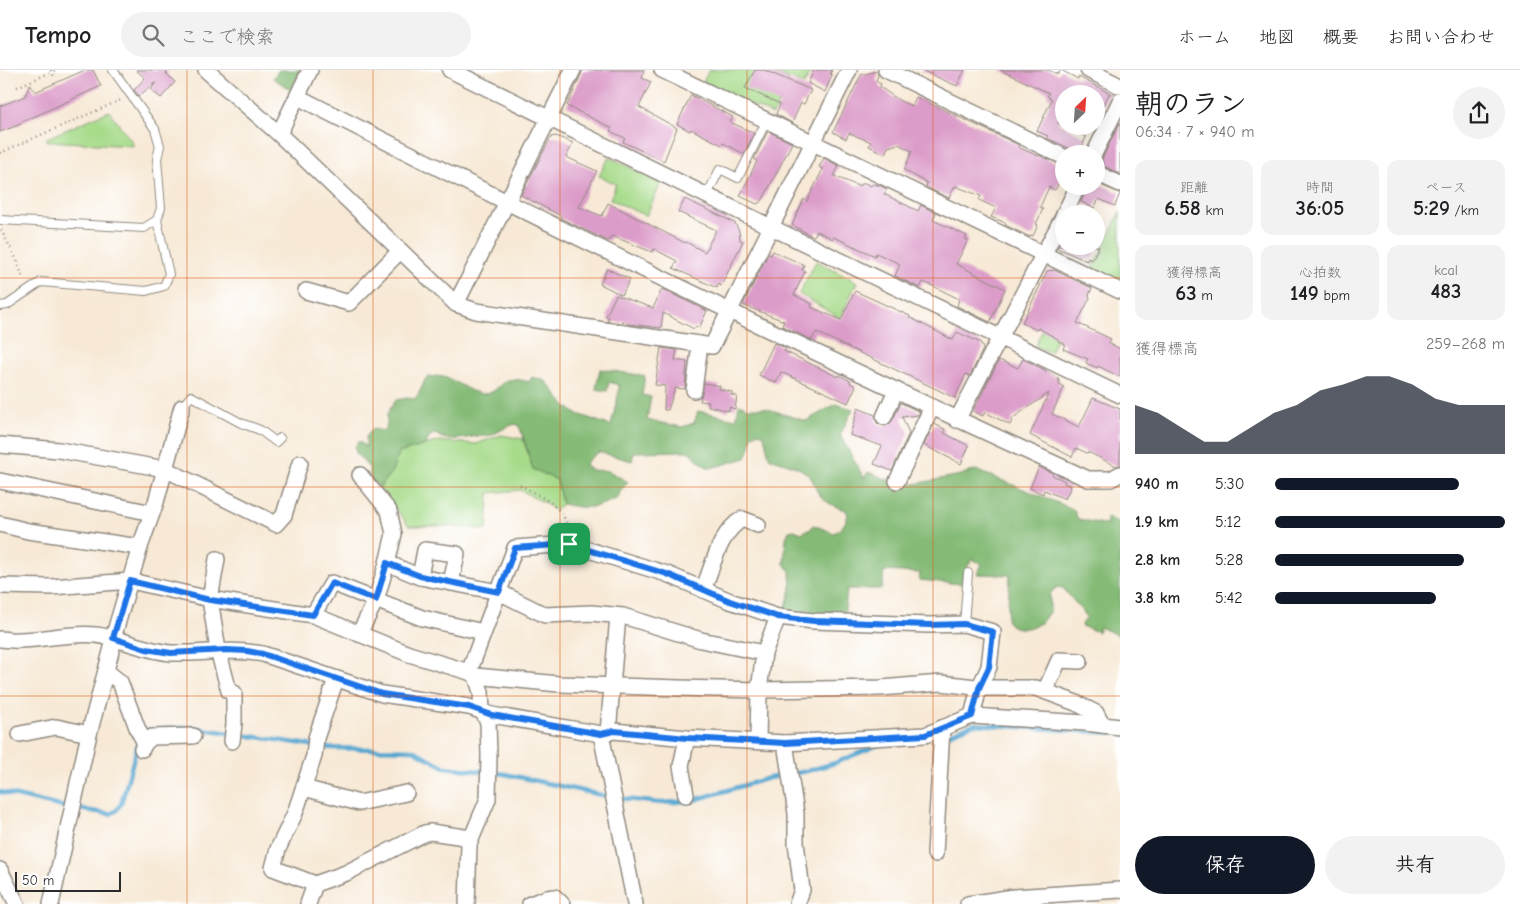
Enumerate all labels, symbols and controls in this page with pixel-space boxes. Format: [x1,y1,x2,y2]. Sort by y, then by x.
search box [121,12,471,57]
text: Tempo [25,21,91,49]
icon: search [139,21,167,49]
text: ここで検索 [179,26,274,48]
text: ホーム [1178,27,1231,48]
text: 地図 [1259,27,1295,48]
text: 概要 [1323,27,1359,48]
text: お問い合わせ [1387,27,1495,48]
north arrow [1055,85,1105,135]
map controls [1055,85,1105,255]
button: share [1453,87,1505,139]
text: 朝のラン [1135,88,1247,120]
text: 06:34 · 7 × 940 m [1135,123,1255,141]
button: + [1055,145,1105,195]
text: 距離 [1180,179,1208,196]
text: 時間 [1306,179,1334,196]
text: ペース [1425,179,1467,196]
text: 6.58 [1164,196,1201,220]
text: 36:05 [1296,196,1344,220]
text: 5:29 [1413,196,1450,220]
text: km [1201,202,1224,219]
text: /km [1450,202,1479,219]
button: − [1055,205,1105,255]
text: kcal [1434,262,1458,279]
text: 獲得標高 [1166,264,1222,281]
text: 心拍数 [1299,264,1341,281]
text: 483 [1431,279,1461,303]
text: 63 [1175,281,1197,305]
text: 149 [1290,281,1319,305]
text: m [1197,287,1213,304]
text: bpm [1319,287,1350,304]
text: 259–268 m [1426,335,1505,353]
text: 獲得標高 [1135,340,1199,358]
text: 940 m [1135,475,1178,493]
text: 5:30 [1215,475,1244,493]
text: 1.9 km [1135,513,1179,531]
text: 5:12 [1215,513,1241,531]
pin [548,523,590,565]
icon: arrive [555,530,583,558]
text: 2.8 km [1135,551,1180,569]
text: 5:28 [1215,551,1243,569]
text: 3.8 km [1135,589,1180,607]
text: 5:42 [1215,589,1243,607]
button: 保存 [1135,836,1315,894]
button: 共有 [1325,836,1505,894]
scale bar [15,869,121,892]
text: 50 m [22,872,54,889]

